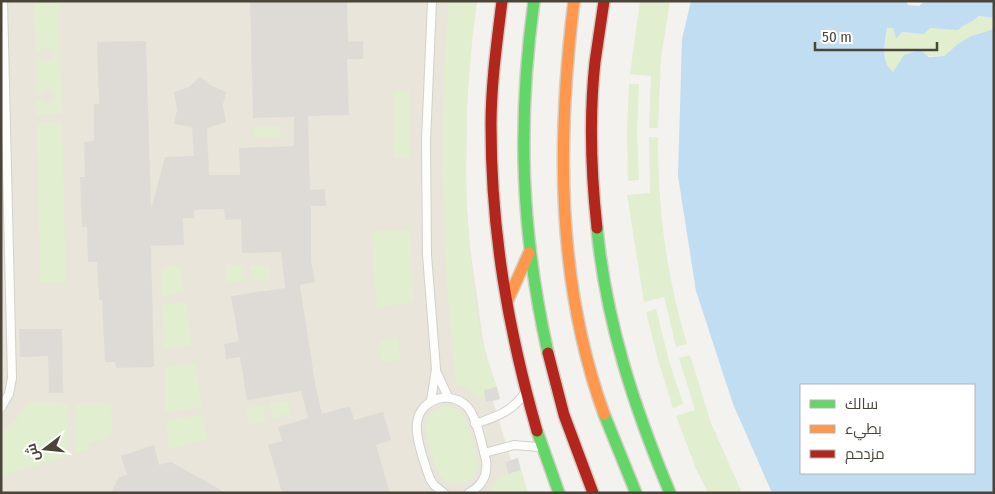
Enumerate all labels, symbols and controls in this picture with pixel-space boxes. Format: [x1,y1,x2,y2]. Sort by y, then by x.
scale bar [815,20,938,52]
text: 50 m [822,28,852,46]
legend [800,384,975,474]
text: سالك [845,395,878,413]
text: بطيء [845,420,882,441]
north arrow [20,424,70,474]
text: ش [22,441,44,463]
text: مزدحم [845,445,885,464]

